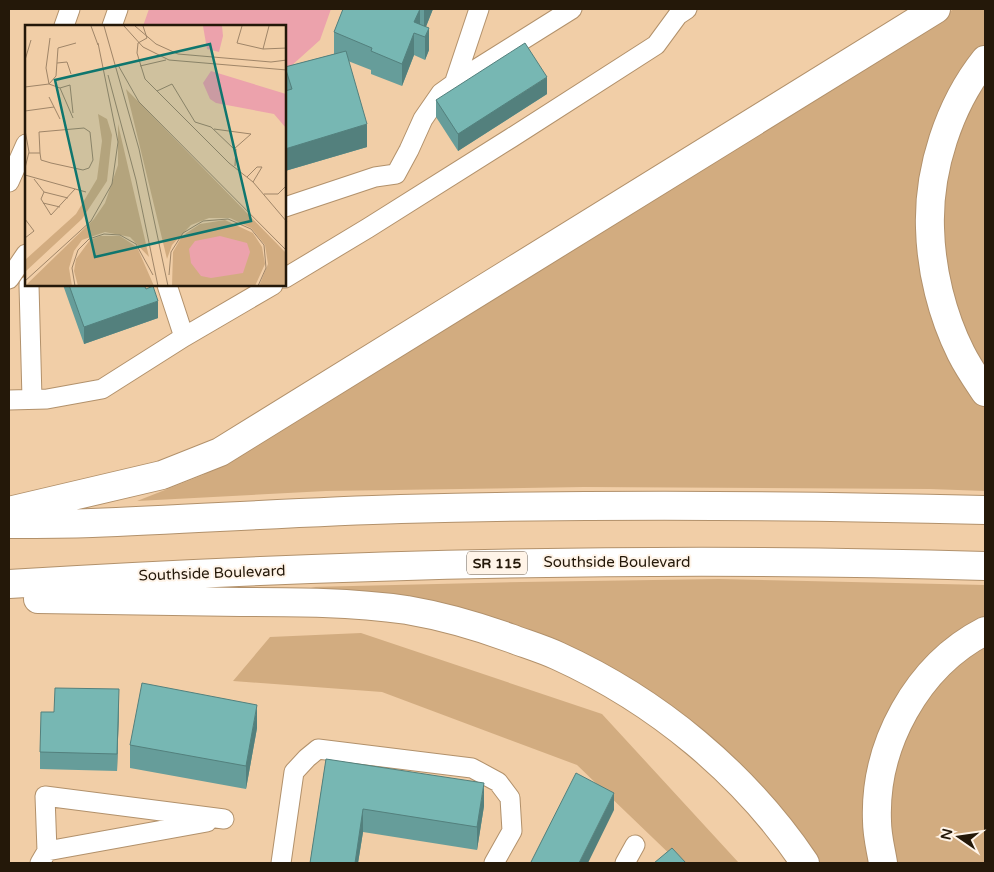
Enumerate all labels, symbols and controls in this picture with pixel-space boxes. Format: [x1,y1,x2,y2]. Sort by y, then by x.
inset map [25,25,286,286]
road number: SR 115 [467,552,527,574]
street label: Southside Boulevard [543,553,691,571]
street label: Southside Boulevard [138,561,286,585]
north arrow [934,812,984,862]
text: N [937,827,956,842]

